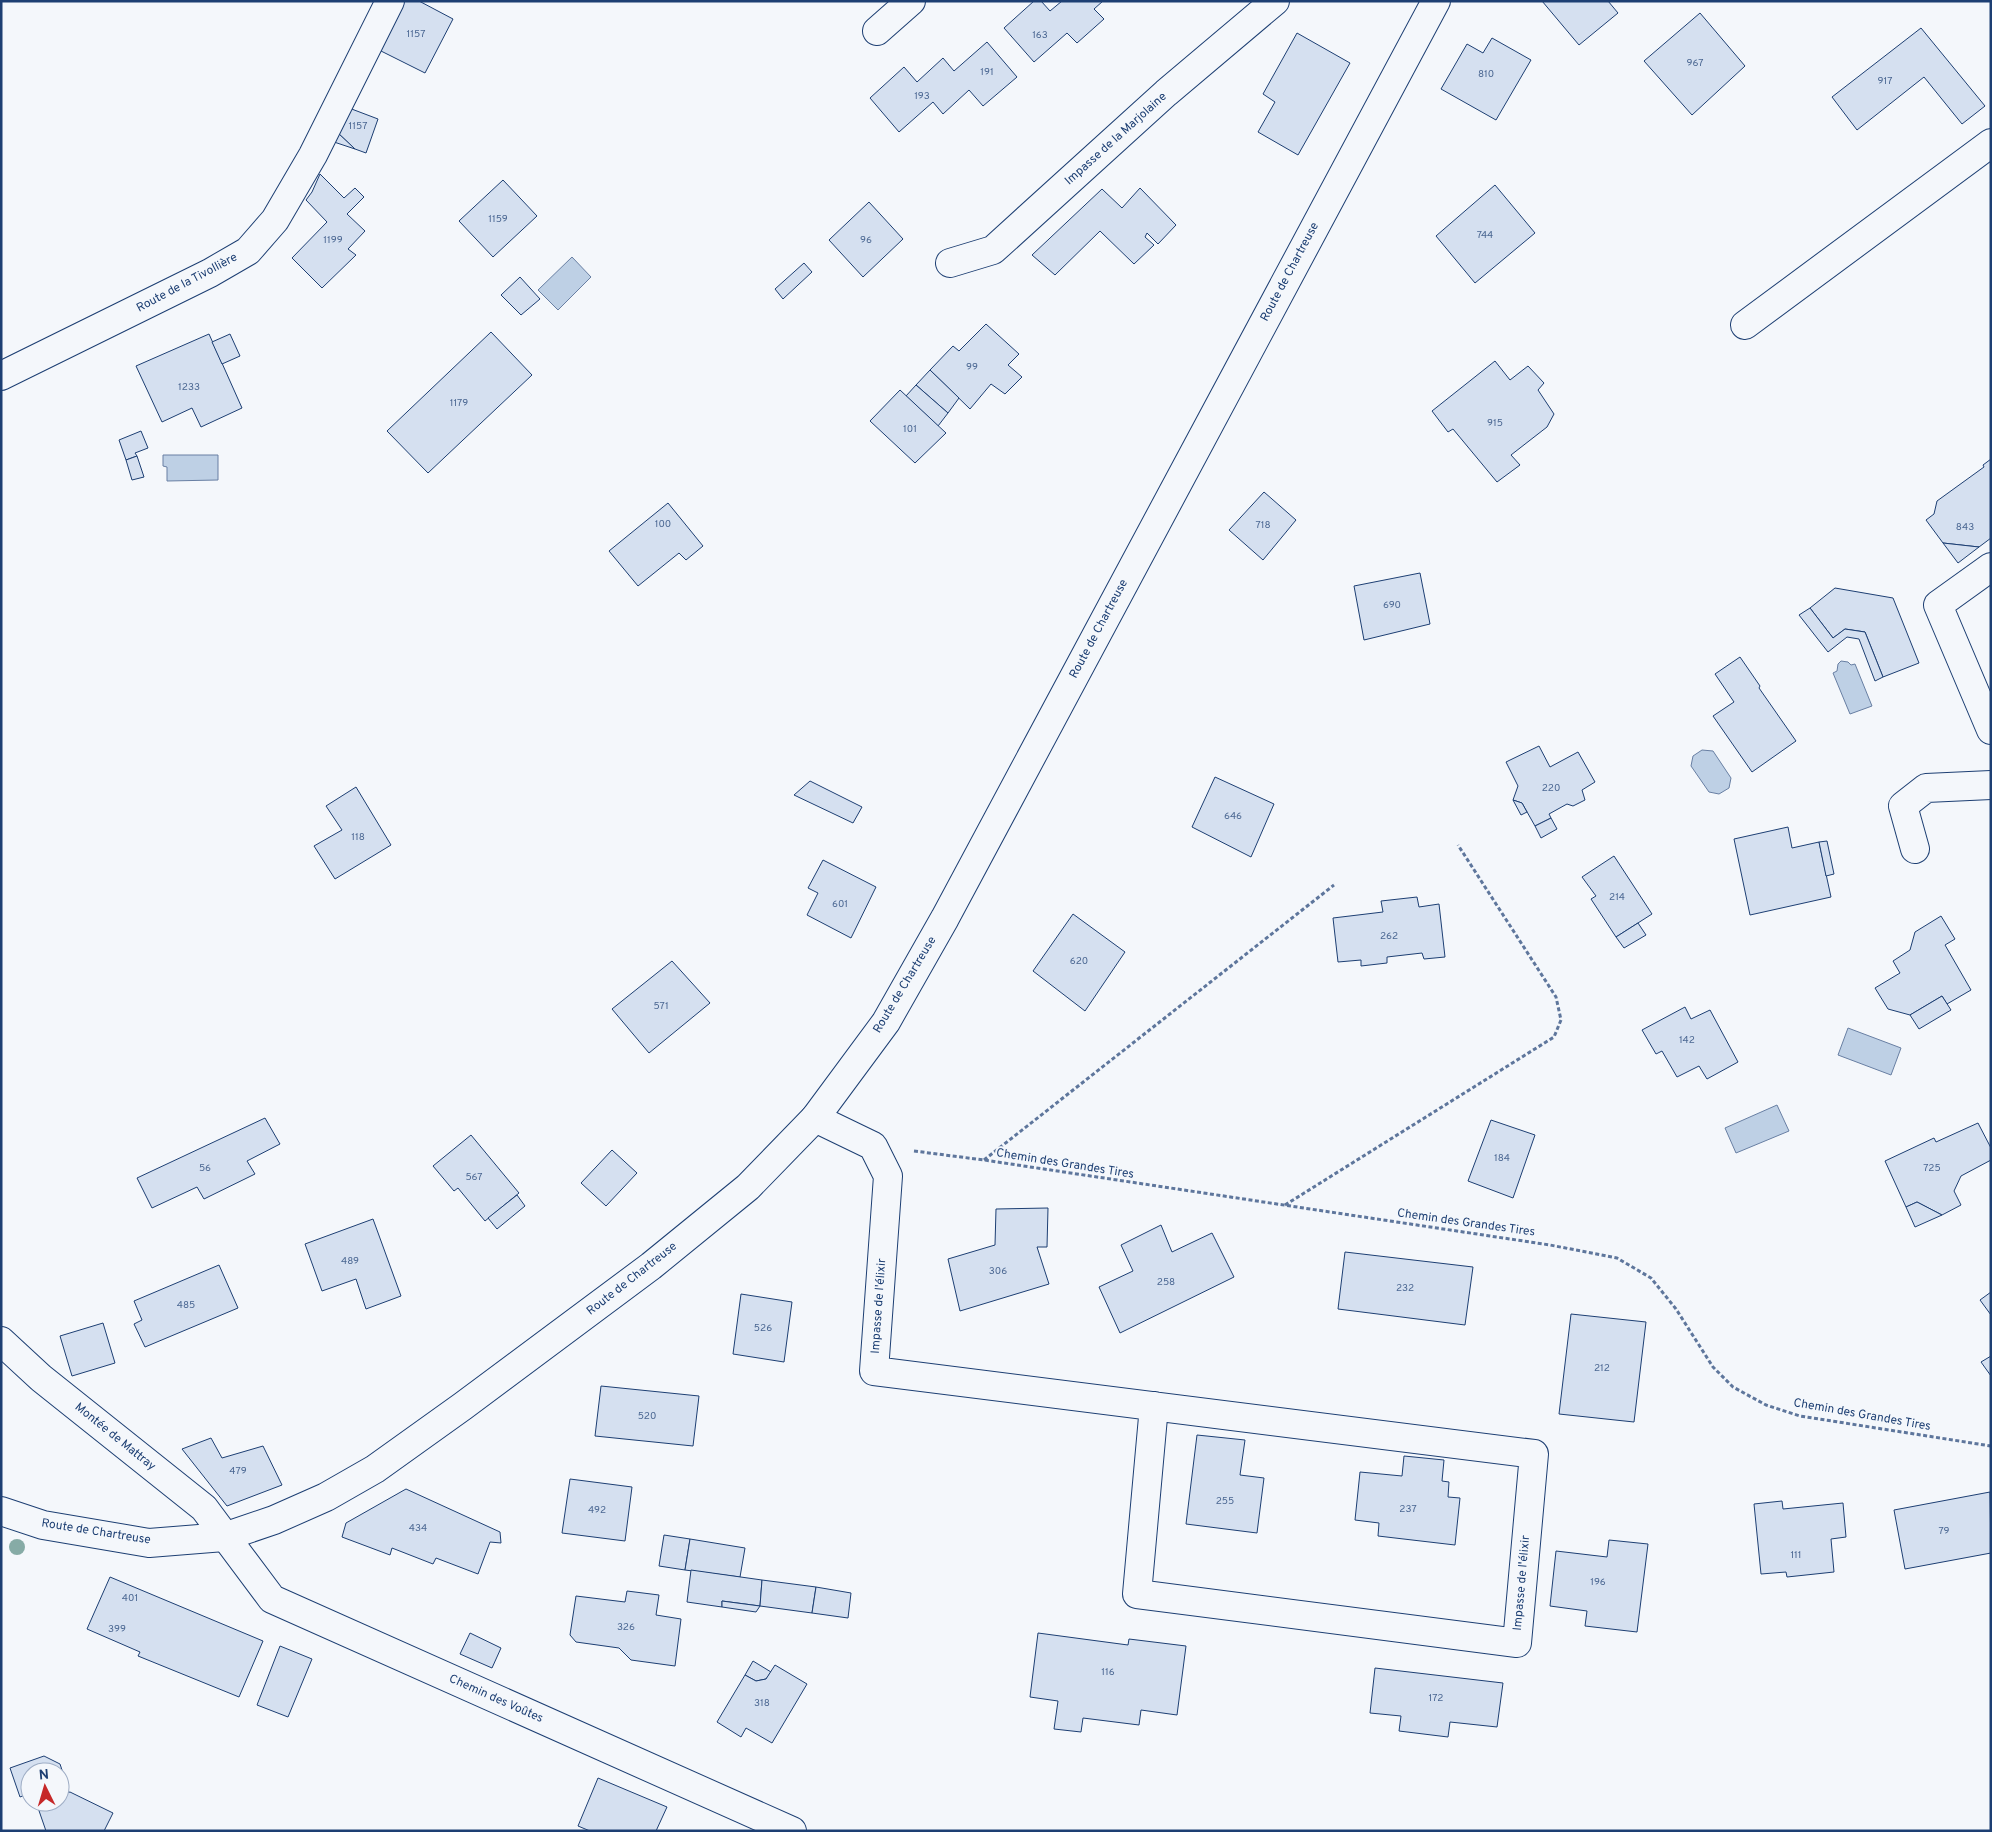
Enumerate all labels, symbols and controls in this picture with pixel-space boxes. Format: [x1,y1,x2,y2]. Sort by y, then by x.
house number: 1157 [407,28,425,41]
house number: 163 [1032,29,1048,42]
house number: 967 [1687,57,1703,70]
house number: 191 [980,66,994,79]
house number: 810 [1478,68,1494,81]
house number: 917 [1878,75,1892,88]
street label: Impasse de la Marjolaine [1062,89,1170,189]
house number: 193 [914,90,930,103]
house number: 1157 [349,120,367,133]
house number: 1159 [488,213,508,226]
street label: Route de Chartreuse [1257,220,1323,324]
house number: 744 [1477,229,1493,242]
house number: 1199 [323,234,343,247]
house number: 96 [860,234,872,247]
street label: Route de la Tivollière [134,250,240,316]
house number: 99 [966,361,978,374]
house number: 1233 [178,381,200,394]
house number: 1179 [450,397,468,410]
house number: 915 [1487,417,1503,430]
house number: 101 [903,423,917,436]
house number: 100 [655,518,671,531]
house number: 718 [1255,519,1271,532]
house number: 843 [1956,521,1974,534]
street label: Route de Chartreuse [1066,577,1132,681]
house number: 690 [1383,599,1401,612]
house number: 220 [1542,782,1560,795]
house number: 646 [1224,810,1242,823]
house number: 118 [351,831,365,844]
house number: 214 [1609,891,1625,904]
house number: 601 [832,898,848,911]
house number: 262 [1380,930,1398,943]
street label: Route de Chartreuse [870,934,940,1036]
house number: 620 [1070,955,1088,968]
house number: 571 [653,1000,669,1013]
house number: 142 [1679,1034,1695,1047]
street label: Chemin des Grandes Tires [995,1145,1135,1183]
house number: 184 [1494,1152,1510,1165]
house number: 56 [199,1162,211,1175]
house number: 725 [1923,1162,1941,1175]
house number: 567 [465,1171,483,1184]
street label: Chemin des Grandes Tires [1396,1205,1536,1241]
street label: Route de Chartreuse [584,1239,680,1319]
house number: 489 [341,1255,359,1268]
street label: Impasse de l'élixir [868,1257,890,1354]
house number: 306 [989,1265,1007,1278]
house number: 258 [1157,1276,1175,1289]
house number: 232 [1396,1282,1414,1295]
house number: 485 [177,1299,195,1312]
house number: 526 [754,1322,772,1335]
house number: 212 [1594,1362,1610,1375]
street label: Chemin des Grandes Tires [1792,1395,1932,1435]
street label: Montée de Mattray [71,1399,159,1475]
house number: 520 [638,1410,656,1423]
house number: 479 [229,1465,247,1478]
house number: 255 [1216,1495,1234,1508]
house number: 237 [1399,1503,1417,1516]
house number: 492 [588,1504,606,1517]
street label: Route de Chartreuse [40,1515,152,1549]
house number: 434 [409,1522,427,1535]
house number: 79 [1938,1525,1950,1538]
street label: Impasse de l'élixir [1510,1534,1534,1631]
house number: 111 [1790,1549,1802,1562]
house number: 196 [1590,1576,1606,1589]
house number: 401 [122,1592,138,1605]
house number: 326 [617,1621,635,1634]
house number: 399 [108,1623,126,1636]
house number: 116 [1101,1666,1115,1679]
street label: Chemin des Voûtes [446,1671,546,1727]
house number: 172 [1429,1692,1443,1705]
house number: 318 [754,1697,770,1710]
north arrow [20,1762,70,1812]
text: N [38,1767,50,1784]

